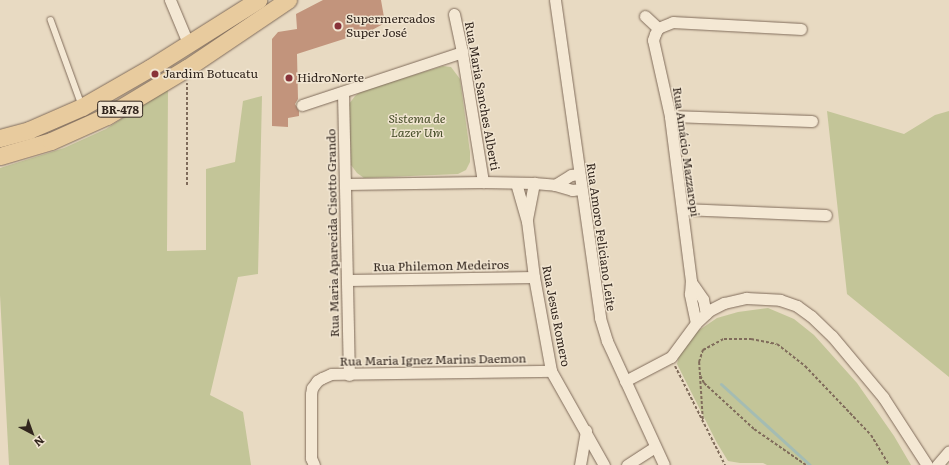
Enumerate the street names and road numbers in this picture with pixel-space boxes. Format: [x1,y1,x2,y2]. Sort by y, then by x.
street label: Rua Maria Sanches Alberti [462,20,502,172]
street label: Rua Amácio Mazzaropi [670,86,702,218]
road number: BR-478 [97,100,143,118]
street label: Rua Maria Aparecida Cisotto Grando [324,129,342,337]
street label: Rua Amoro Feliciano Leite [583,162,619,312]
street label: Rua Philemon Medeiros [373,258,509,274]
street label: Rua Jesus Romero [539,264,573,368]
street label: Rua Maria Ignez Marins Daemon [340,351,526,369]

